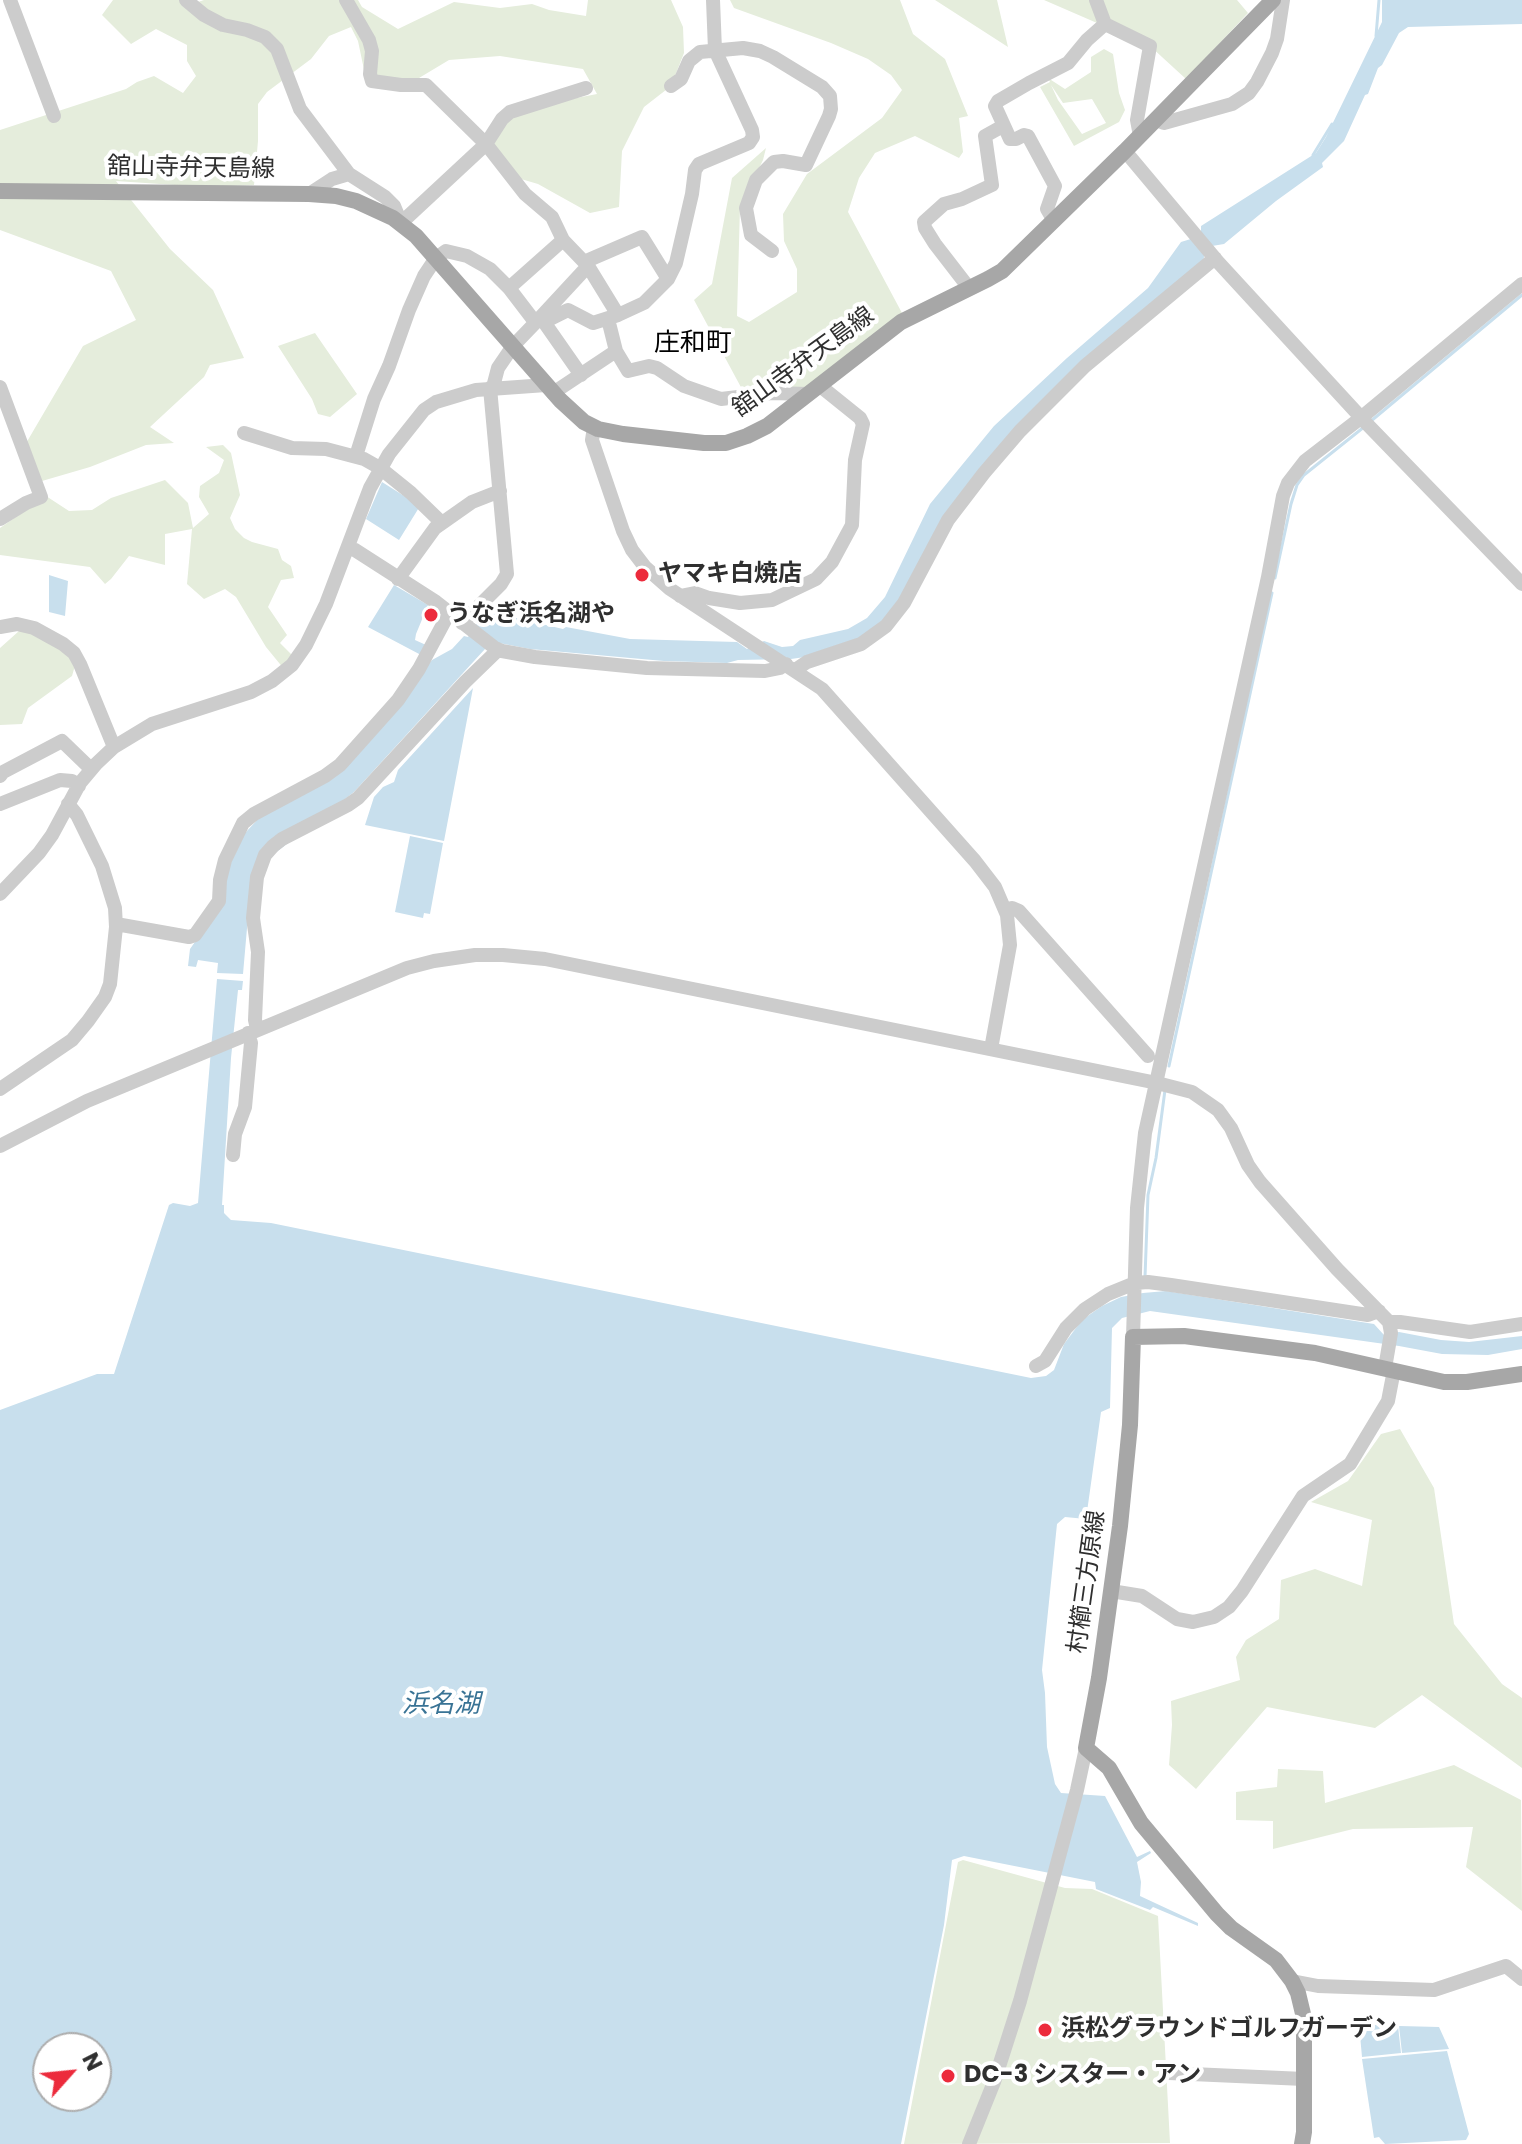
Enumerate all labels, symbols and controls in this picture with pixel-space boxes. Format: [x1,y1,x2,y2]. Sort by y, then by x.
street label: 舘山寺弁天島線 [107,153,275,185]
street label: 舘山寺弁天島線 [728,302,880,424]
district label: 庄和町 [654,328,732,360]
place label: ヤマキ白焼店 [658,561,802,589]
marker: ヤマキ白焼店 [633,566,651,584]
place label: うなぎ浜名湖や [447,601,615,629]
marker: うなぎ浜名湖や [422,606,440,624]
street label: 村櫛三方原線 [1064,1509,1112,1655]
water label: 浜名湖 [402,1689,480,1721]
place label: 浜松グラウンドゴルフガーデン [1061,2016,1397,2044]
marker: 浜松グラウンドゴルフガーデン [1036,2021,1054,2039]
north arrow [32,2032,112,2112]
text: N [74,2047,110,2076]
place label: DC-3 シスター・アン [964,2062,1201,2090]
marker: DC-3 シスター・アン [939,2067,957,2085]

